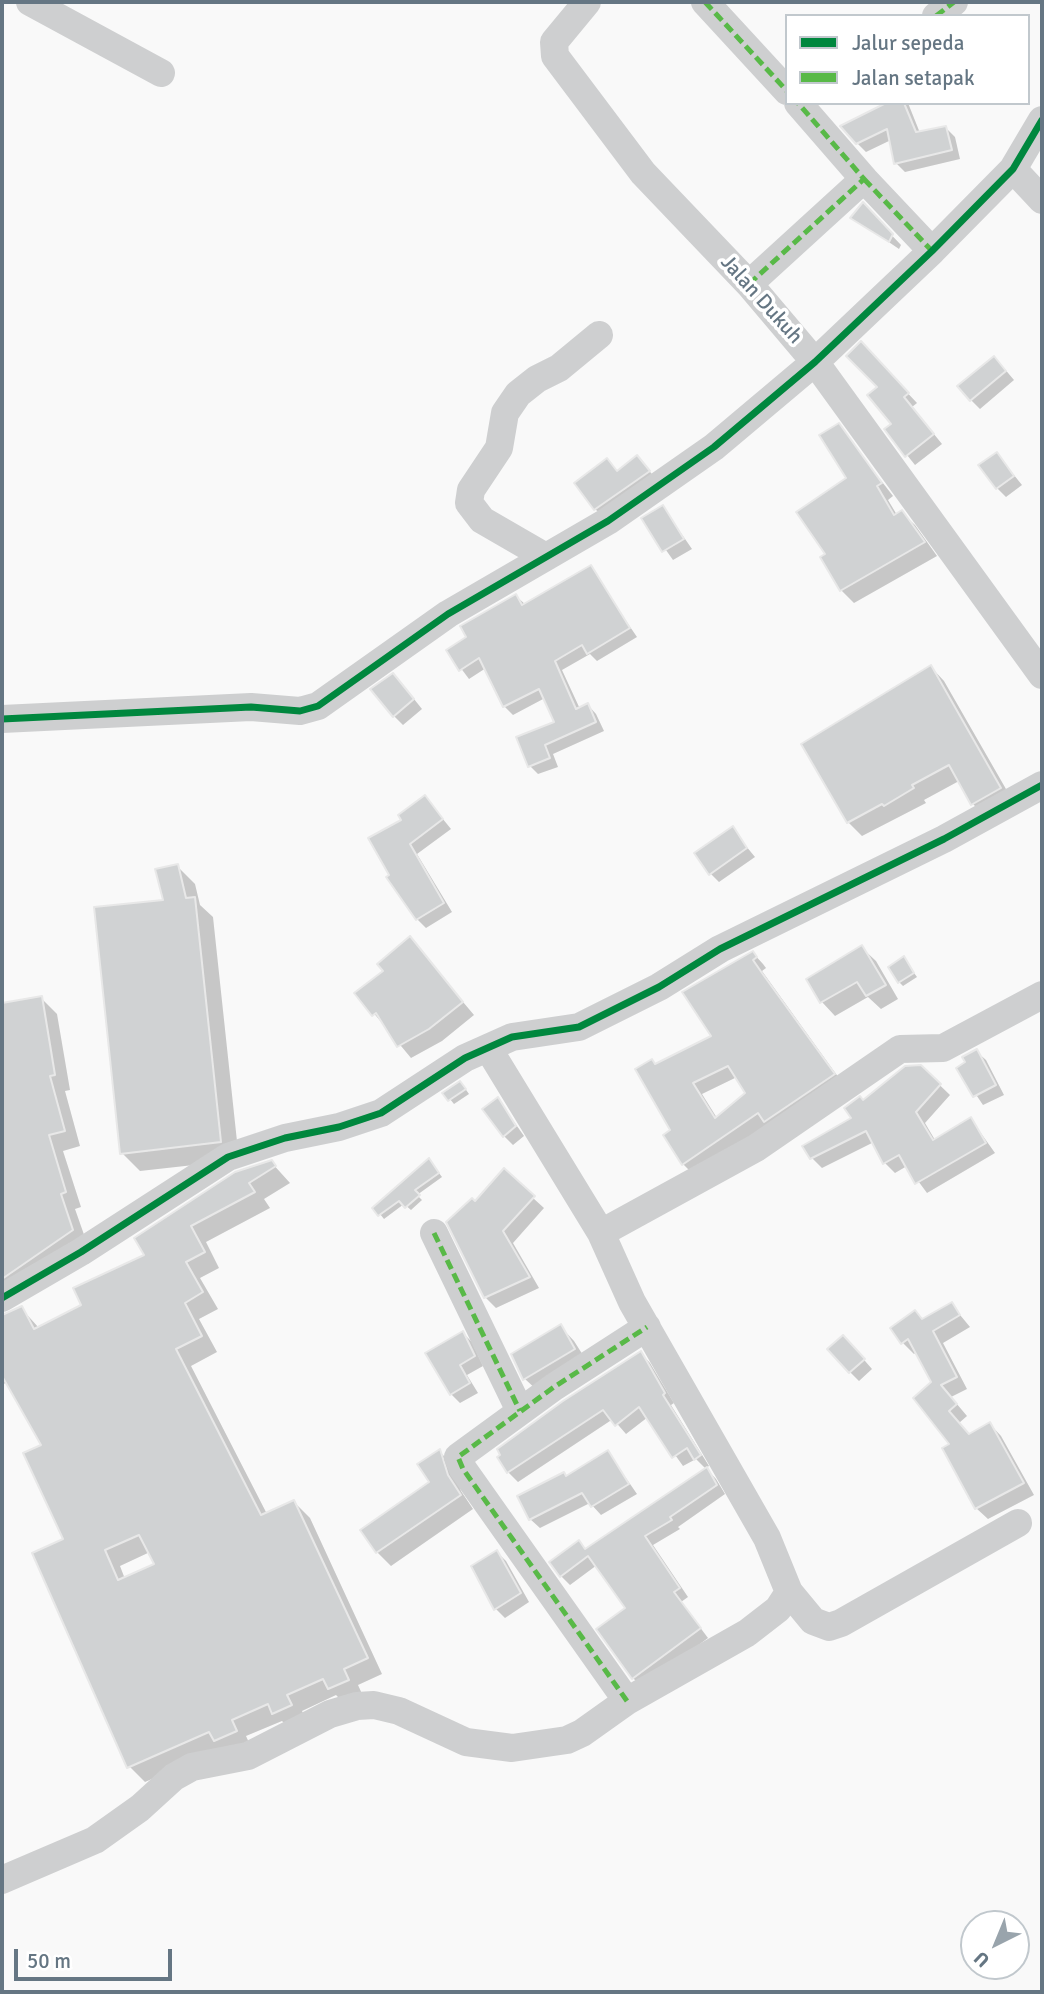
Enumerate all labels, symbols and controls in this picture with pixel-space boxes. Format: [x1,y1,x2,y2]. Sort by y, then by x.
legend [785,14,1030,105]
text: Jalur sepeda [852,30,964,56]
text: Jalan setapak [852,65,974,91]
street label: Jalan Dukuh [715,250,807,350]
north arrow [960,1910,1030,1980]
scale bar [18,1934,175,1978]
text: U [969,1946,995,1972]
text: 50 m [27,1948,71,1974]

